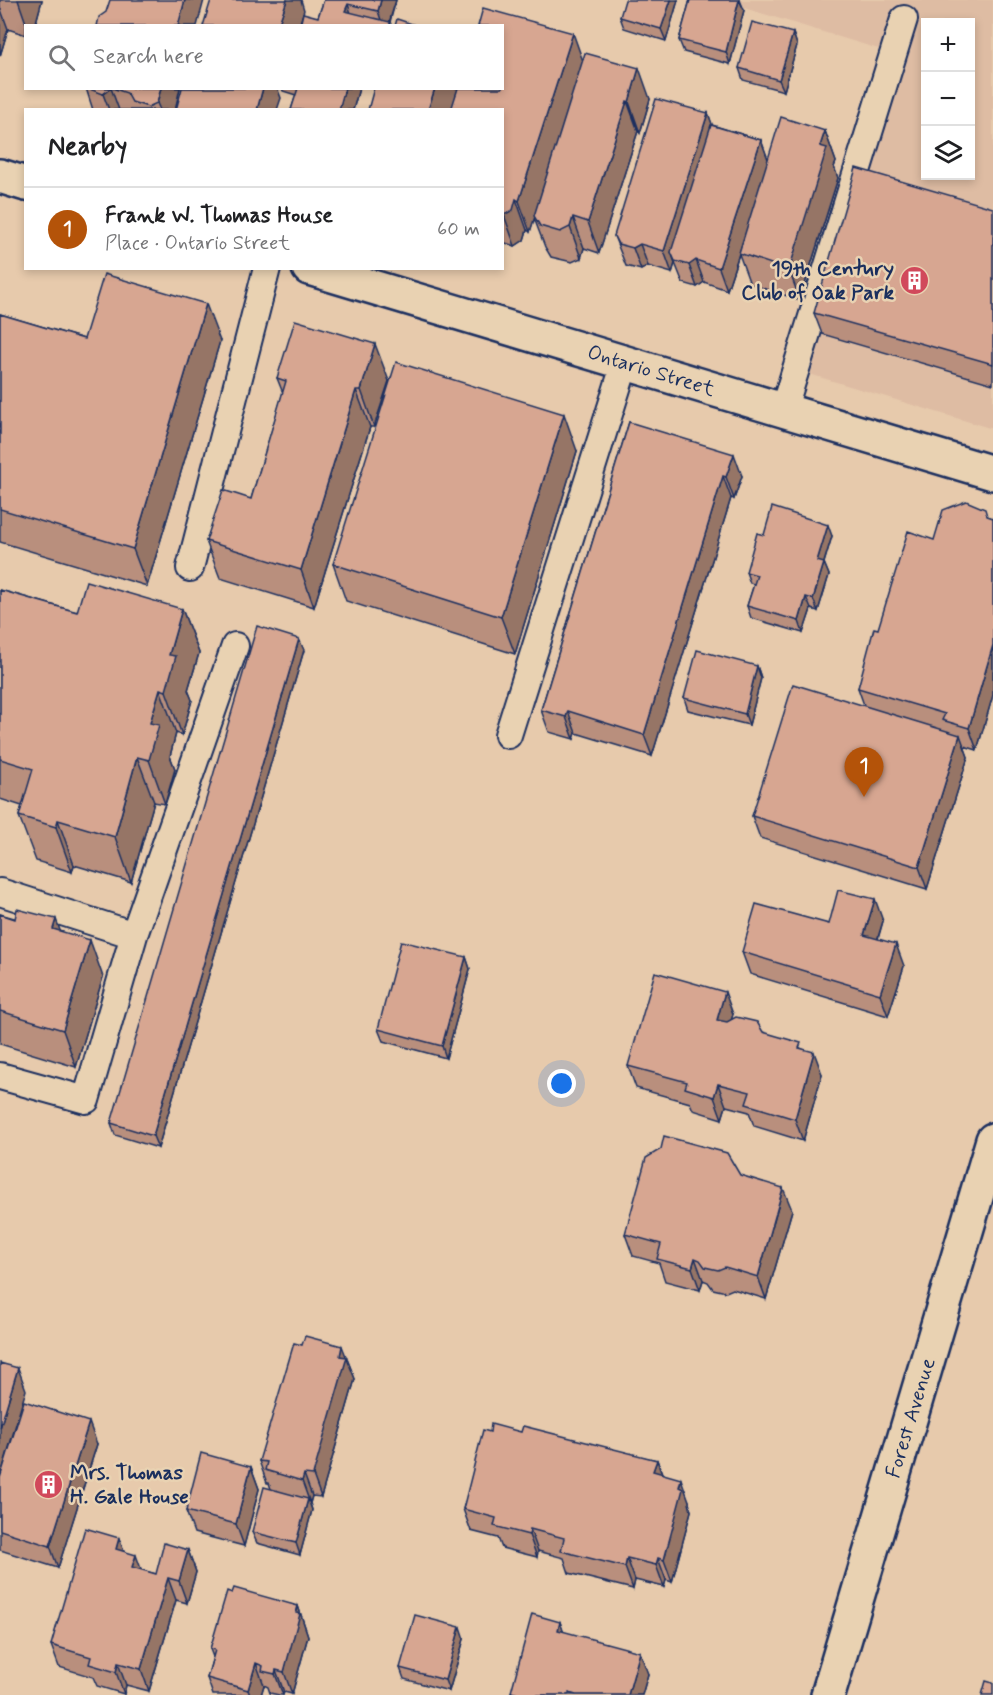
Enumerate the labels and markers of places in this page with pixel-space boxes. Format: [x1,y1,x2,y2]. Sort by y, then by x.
place label: 19th Century Club of Oak Park [741,255,894,307]
building icon: 19th Century Club of Oak Park [899,265,931,297]
pin: 1 [844,748,884,797]
place label: Mrs. Thomas H. Gale House [70,1459,189,1511]
building icon: Mrs. Thomas H. Gale House [33,1469,65,1501]

